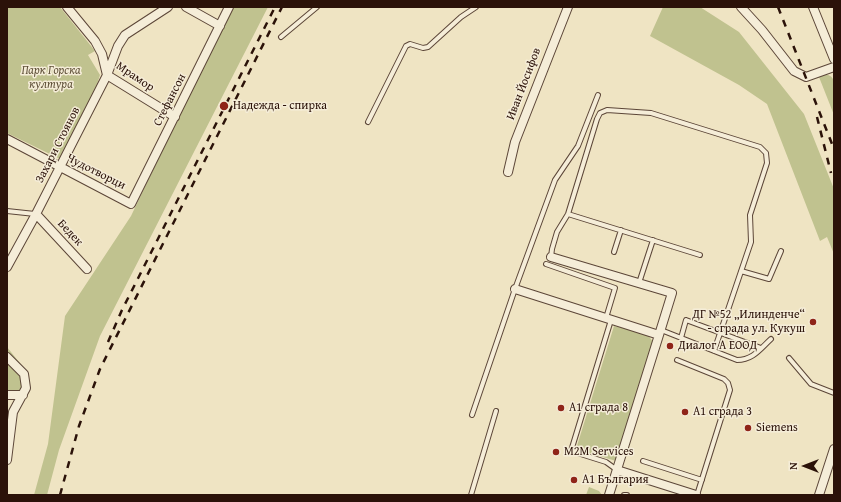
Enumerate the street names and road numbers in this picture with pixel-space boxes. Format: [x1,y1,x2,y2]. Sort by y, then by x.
street label: Иван Йосифов [504,46,544,122]
street label: Мрамор [113,59,157,95]
street label: Стефансон [151,71,189,129]
street label: Захари Стоянов [33,105,83,185]
street label: Чудотворци [64,151,128,193]
street label: Бедек [54,217,86,249]

